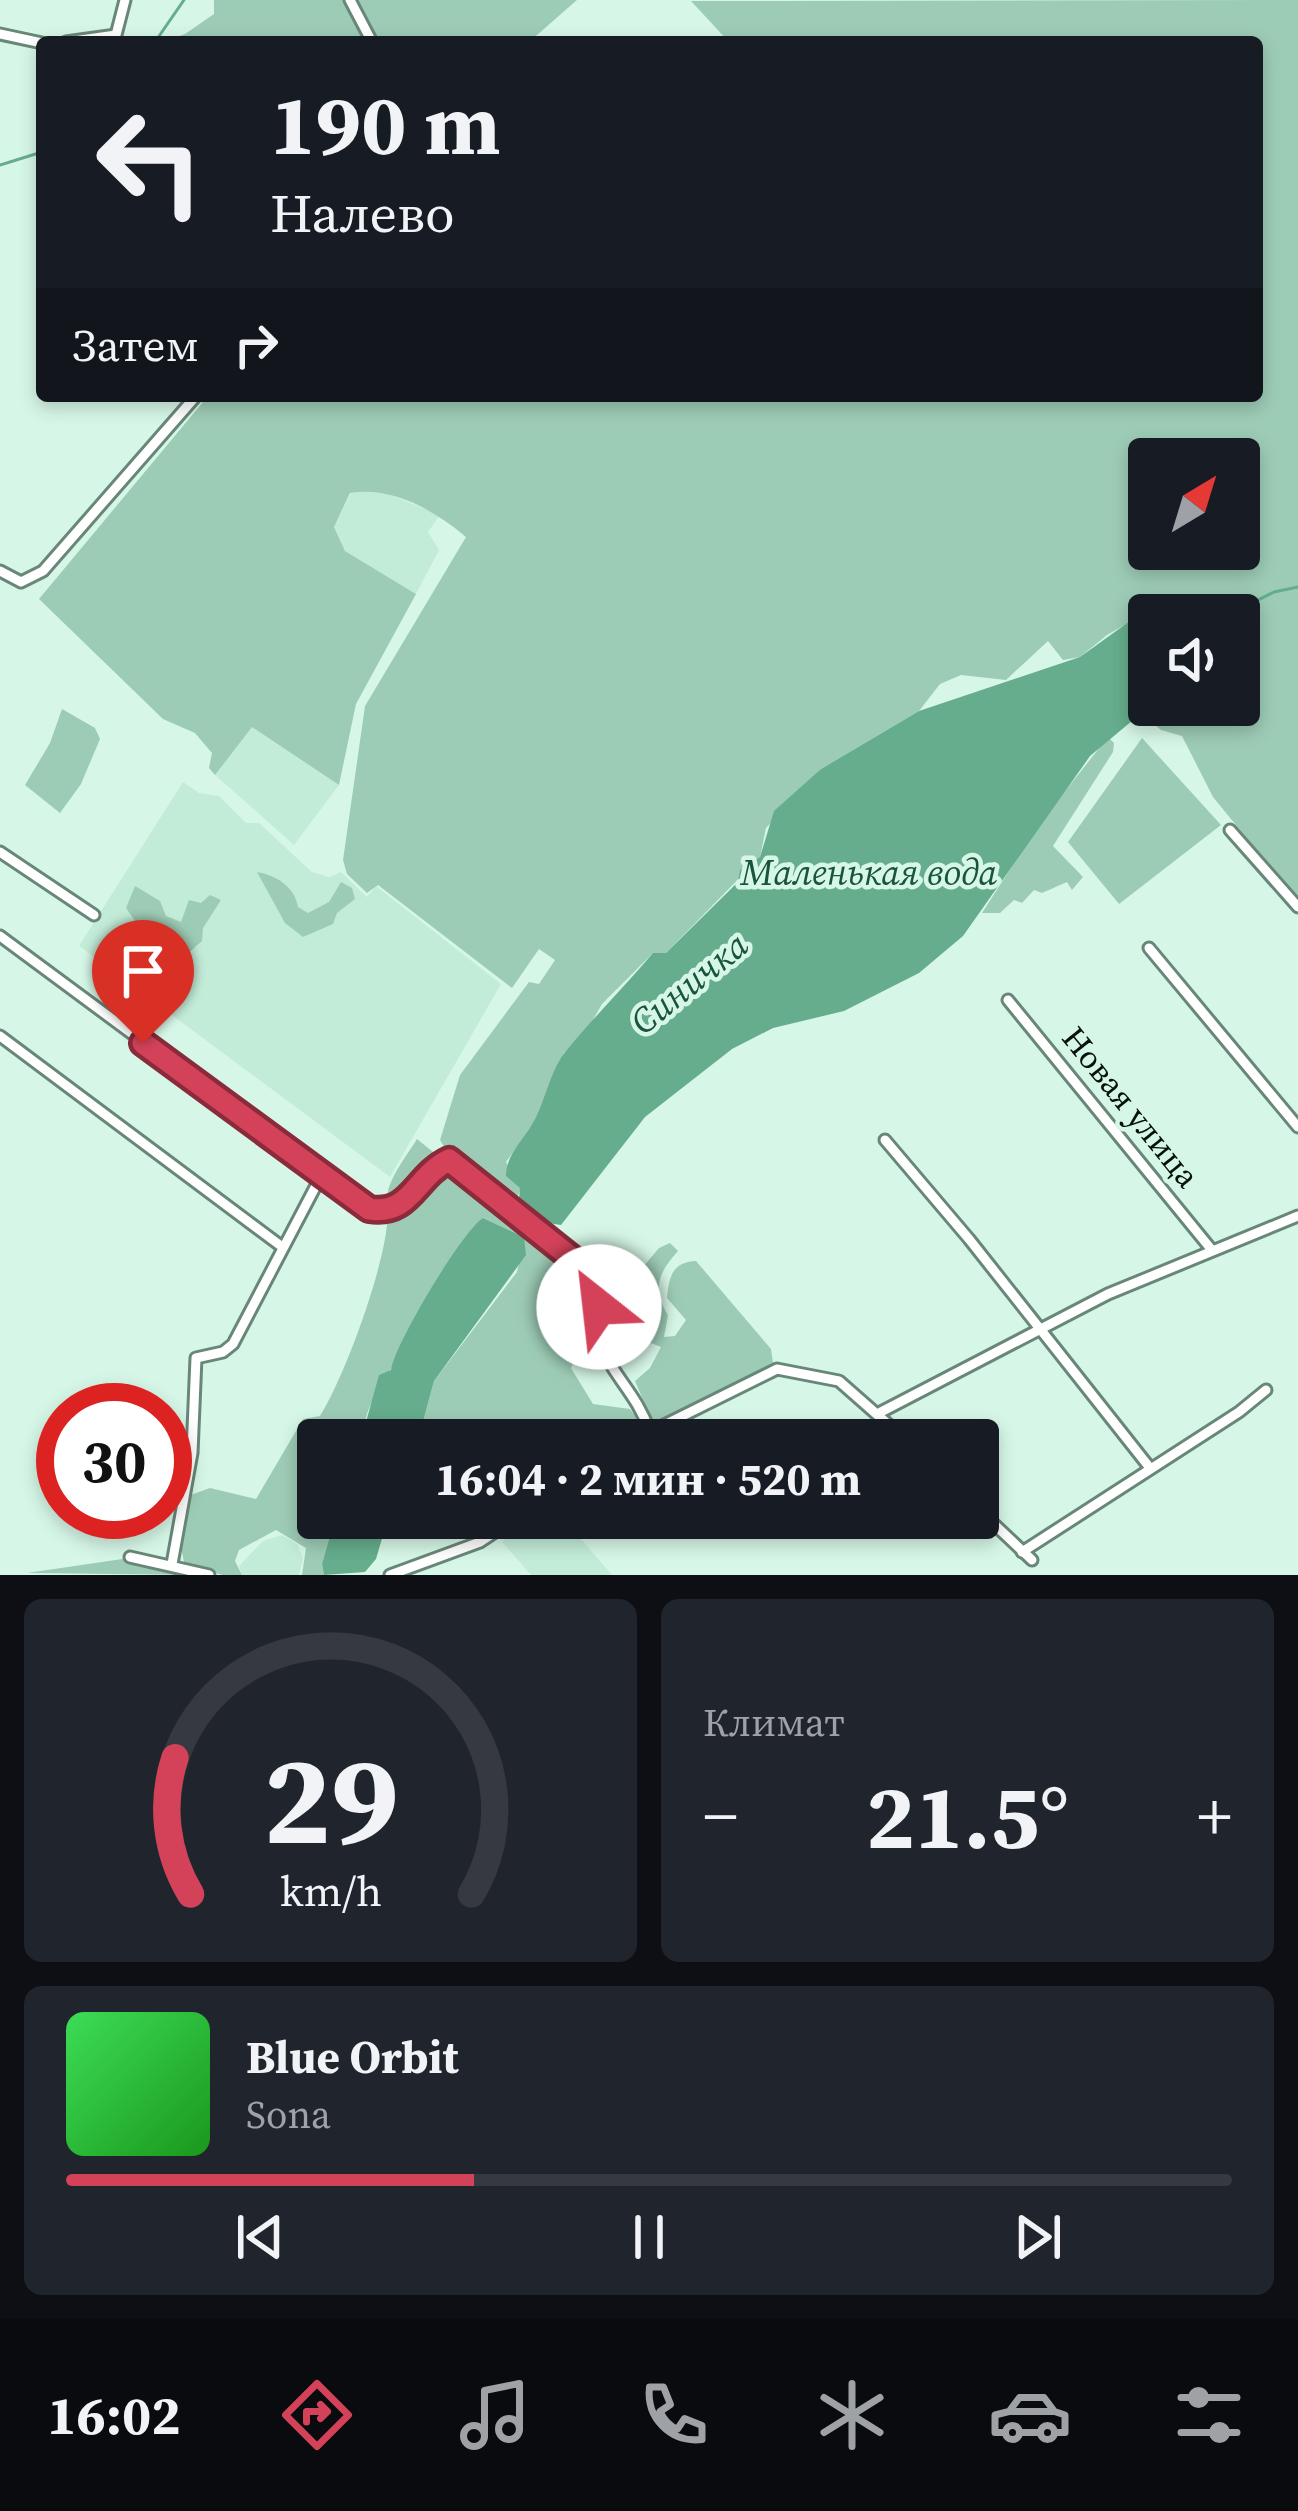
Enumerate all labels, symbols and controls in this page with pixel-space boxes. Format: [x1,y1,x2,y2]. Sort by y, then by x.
text: 190 m [270,67,501,182]
icon: left [72,84,228,240]
text: Налево [270,176,455,250]
icon: right [223,312,289,378]
text: Затем [72,314,199,376]
north arrow [1128,438,1260,570]
map controls [1128,438,1260,726]
button: sound [1128,594,1260,726]
water label: Маленькая вода [740,848,997,897]
pin [92,920,194,1043]
water label: Синичка [620,920,758,1045]
icon: arrive [110,938,176,1004]
street label: Новая улица [1052,1017,1210,1197]
position arrow [536,1244,662,1370]
speed limit sign: 30 [36,1383,192,1539]
text: 16:04 · 2 мин · 520 m [435,1448,861,1510]
text: Климат [703,1696,845,1749]
text: 29 [263,1714,398,1885]
text: 21.5° [866,1755,1069,1878]
text: − [703,1771,738,1861]
text: + [1197,1771,1232,1861]
text: km/h [279,1861,382,1919]
text: Blue Orbit [246,2026,459,2088]
text: Sona [246,2088,331,2141]
icon: previous [227,2204,293,2270]
icon: pause [616,2204,682,2270]
icon: next [1005,2204,1071,2270]
icon: directions [275,2373,359,2457]
icon: music [453,2373,537,2457]
icon: phone [632,2373,716,2457]
icon: climate [810,2373,894,2457]
icon: car [988,2373,1072,2457]
icon: filters [1167,2373,1251,2457]
text: 16:02 [47,2378,180,2452]

